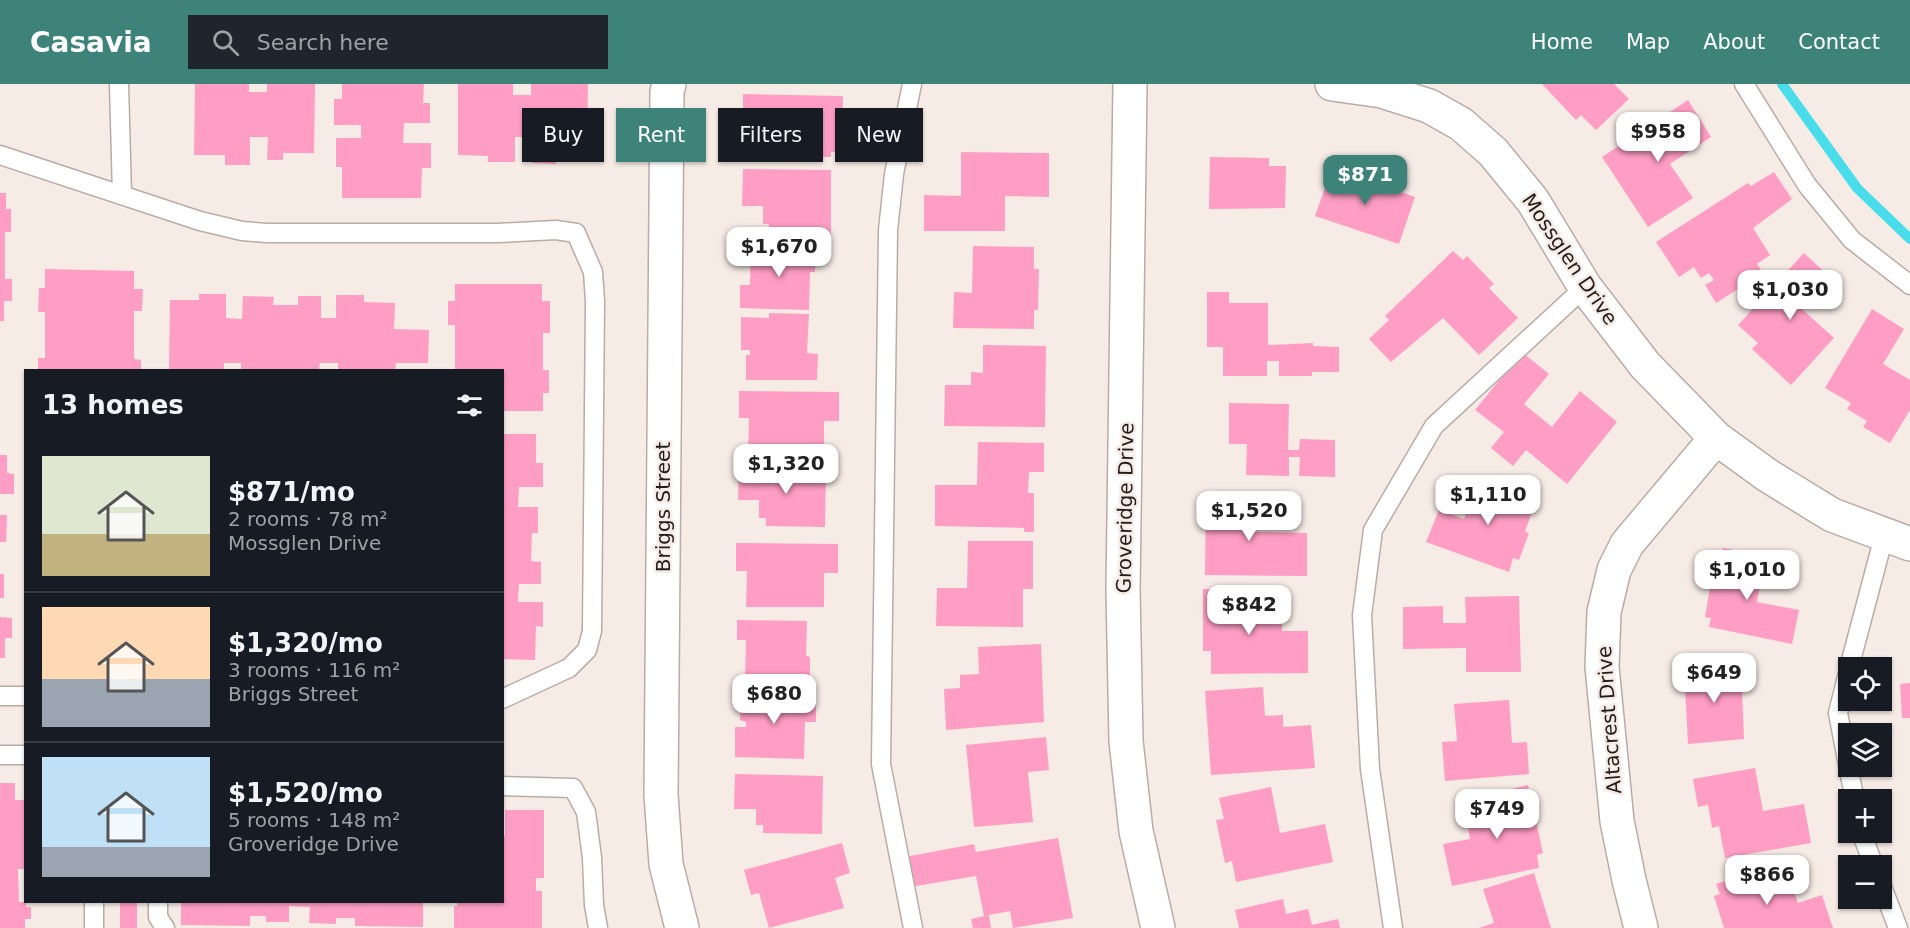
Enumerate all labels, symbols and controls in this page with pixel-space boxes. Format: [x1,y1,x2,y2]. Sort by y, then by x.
search box [188,15,608,69]
text: Casavia [30,26,152,59]
icon: search [209,26,242,59]
text: Search here [257,30,389,55]
text: Home [1531,30,1593,54]
text: Map [1626,30,1670,54]
text: About [1703,30,1765,54]
text: Contact [1798,30,1880,54]
chip: Buy [522,108,604,162]
chip: Rent [616,108,706,162]
chip: Filters [718,108,823,162]
chip: New [835,108,923,162]
pin: $958 [1622,112,1694,163]
text: $958 [1630,119,1686,143]
pin: $871 [1329,155,1401,206]
text: $871 [1337,162,1393,186]
street label: Mossglen Drive [1517,189,1623,329]
pin: $1,670 [730,227,828,278]
text: $1,670 [740,234,818,258]
pin: $1,030 [1741,270,1839,321]
text: $1,030 [1751,277,1829,301]
icon: filters [453,389,486,422]
text: 13 homes [42,390,184,420]
street label: Groveridge Drive [1112,422,1138,594]
street label: Briggs Street [651,442,675,572]
pin: $1,320 [737,444,835,495]
text: $1,320 [747,451,825,475]
pin: $1,110 [1439,475,1537,526]
text: $871/mo [228,477,355,507]
icon: home [90,480,162,552]
text: $1,110 [1449,482,1527,506]
pin: $1,520 [1200,491,1298,542]
text: $1,520 [1210,498,1288,522]
text: 2 rooms · 78 m² [228,507,388,531]
text: Mossglen Drive [228,531,381,555]
pin: $1,010 [1698,550,1796,601]
text: $1,010 [1708,557,1786,581]
pin: $842 [1213,585,1285,636]
text: $842 [1221,592,1277,616]
text: $1,320/mo [228,628,383,658]
icon: home [90,631,162,703]
street label: Altacrest Drive [1592,645,1626,795]
pin: $649 [1678,653,1750,704]
map controls [1838,657,1892,909]
button: locate [1838,657,1892,711]
text: 3 rooms · 116 m² [228,658,400,682]
text: $649 [1686,660,1742,684]
pin: $680 [738,674,810,725]
text: $680 [746,681,802,705]
text: Briggs Street [228,682,358,706]
button: layers [1838,723,1892,777]
text: $1,520/mo [228,778,383,808]
icon: home [90,781,162,853]
pin: $749 [1461,789,1533,840]
button: + [1838,789,1892,843]
text: $749 [1469,796,1525,820]
text: 5 rooms · 148 m² [228,808,400,832]
text: Groveridge Drive [228,832,399,856]
pin: $866 [1731,855,1803,906]
button: − [1838,855,1892,909]
text: $866 [1739,862,1795,886]

